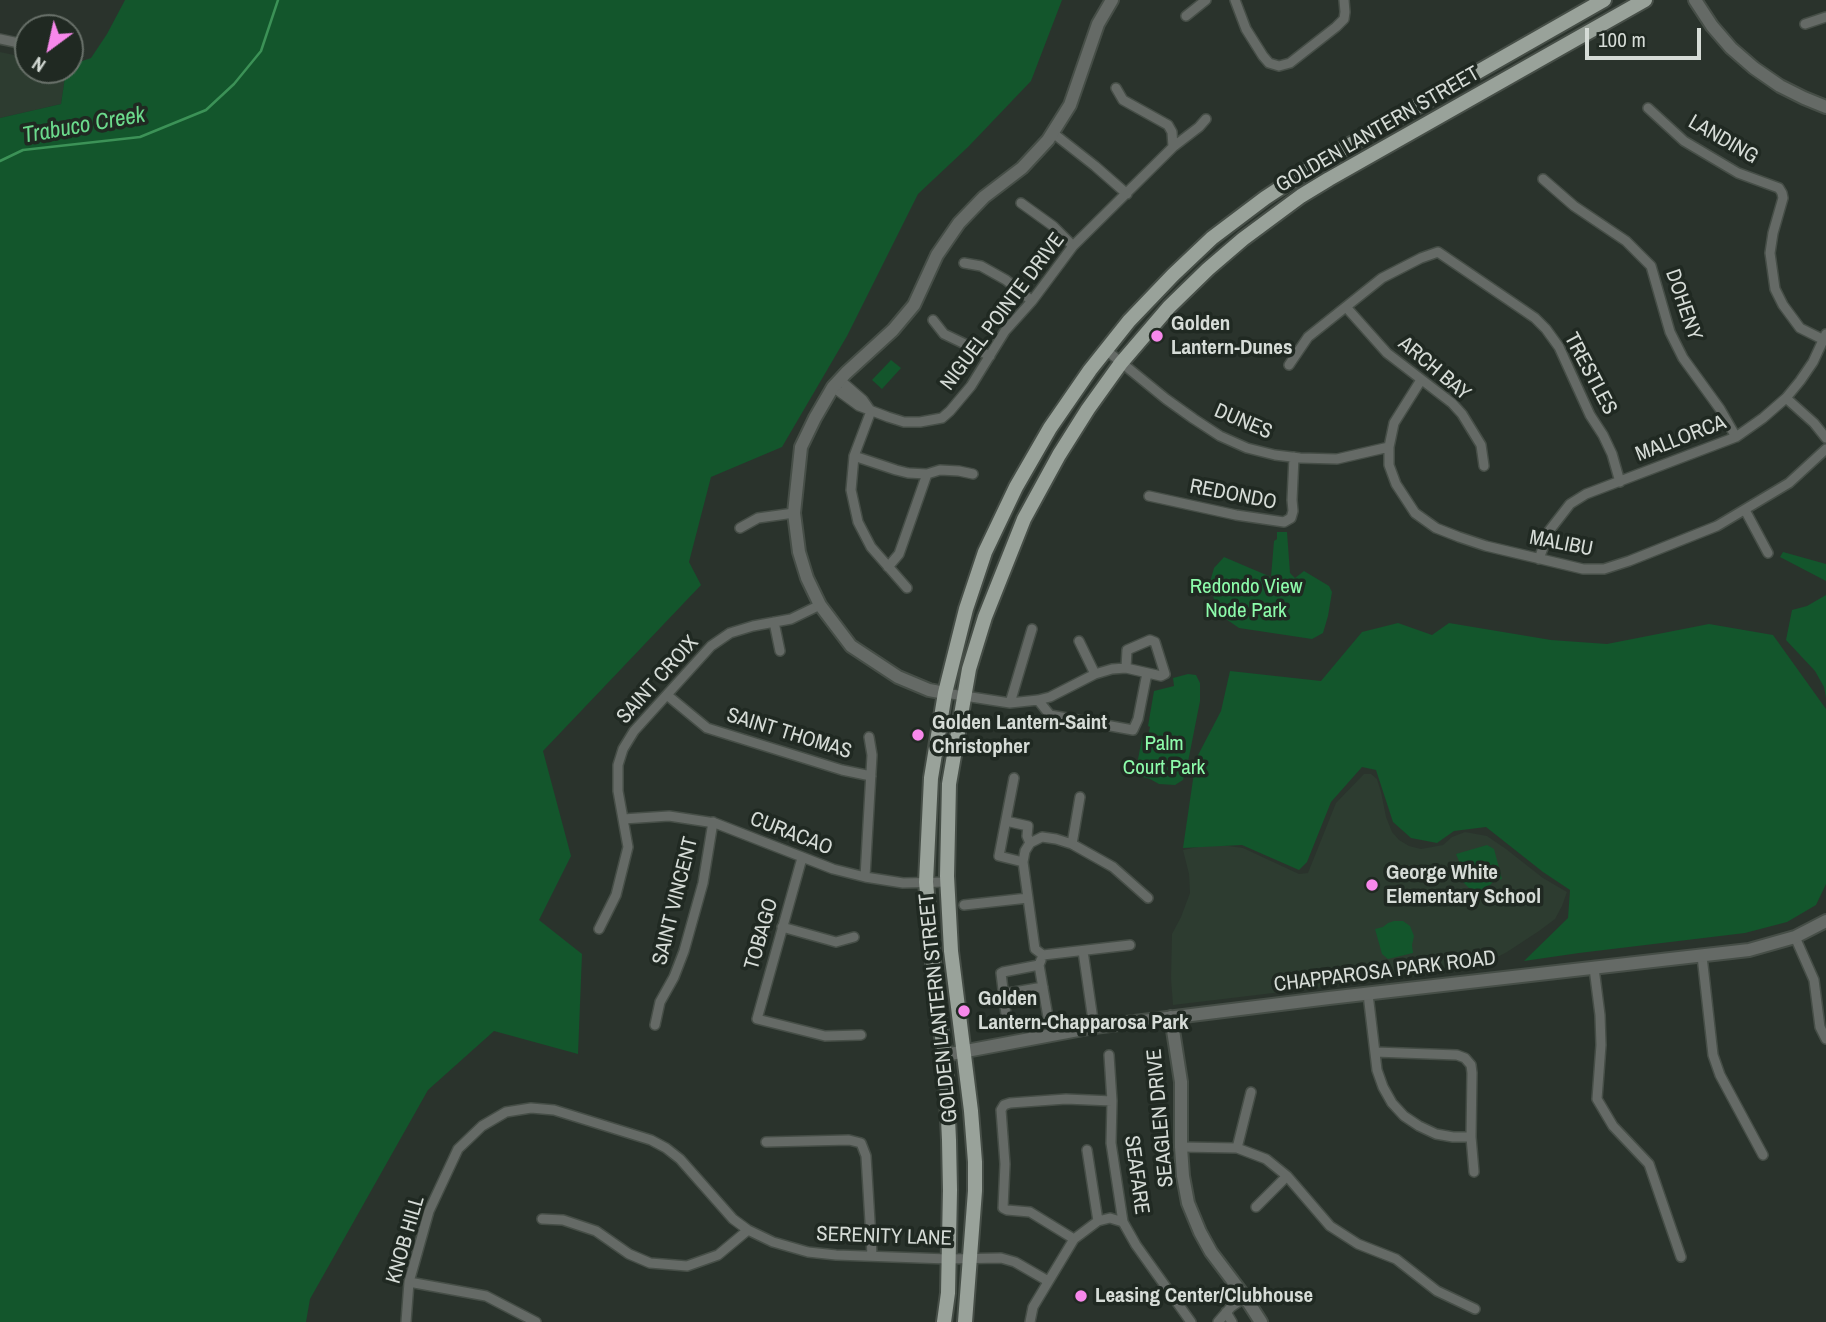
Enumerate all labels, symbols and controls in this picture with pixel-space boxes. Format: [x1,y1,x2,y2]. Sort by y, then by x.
north arrow [14,14,84,84]
scale bar [1588,14,1703,58]
text: 100 m [1598,25,1646,54]
text: N [27,51,50,79]
street label: GOLDEN LANTERN STREET [1272,61,1484,199]
water label: Trabuco Creek [21,102,147,150]
street label: LANDING [1684,110,1762,170]
street label: NIGUEL POINTE DRIVE [936,228,1070,396]
street label: DOHENY [1659,266,1707,344]
place label: Golden Lantern-Dunes [1171,311,1293,361]
marker: Golden Lantern-Dunes [1149,328,1165,344]
street label: TRESTLES [1558,329,1622,419]
street label: ARCH BAY [1393,331,1475,407]
street label: DUNES [1210,399,1276,445]
street label: MALLORCA [1632,410,1730,468]
street label: REDONDO [1187,474,1279,516]
street label: MALIBU [1527,526,1595,562]
park label: Redondo View Node Park [1190,574,1302,624]
street label: SAINT CROIX [612,631,704,729]
street label: SAINT THOMAS [724,703,854,765]
place label: Golden Lantern-Saint Christopher [932,710,1107,760]
marker: Golden Lantern-Saint Christopher [910,727,926,743]
park label: Palm Court Park [1123,731,1205,781]
street label: CURACAO [746,807,836,861]
street label: SAINT VINCENT [648,834,704,968]
place label: George White Elementary School [1386,860,1541,910]
marker: George White Elementary School [1364,877,1380,893]
street label: GOLDEN LANTERN STREET [914,892,964,1124]
street label: TOBAGO [740,895,784,973]
street label: CHAPPAROSA PARK ROAD [1273,946,1497,998]
place label: Golden Lantern-Chapparosa Park [978,986,1189,1036]
marker: Golden Lantern-Chapparosa Park [956,1003,972,1019]
street label: SEAGLEN DRIVE [1142,1048,1180,1188]
street label: SEAFARE [1118,1134,1154,1216]
street label: KNOB HILL [381,1193,431,1287]
street label: SERENITY LANE [816,1222,952,1252]
place label: Leasing Center/Clubhouse [1095,1283,1313,1309]
marker: Leasing Center/Clubhouse [1073,1288,1089,1304]

